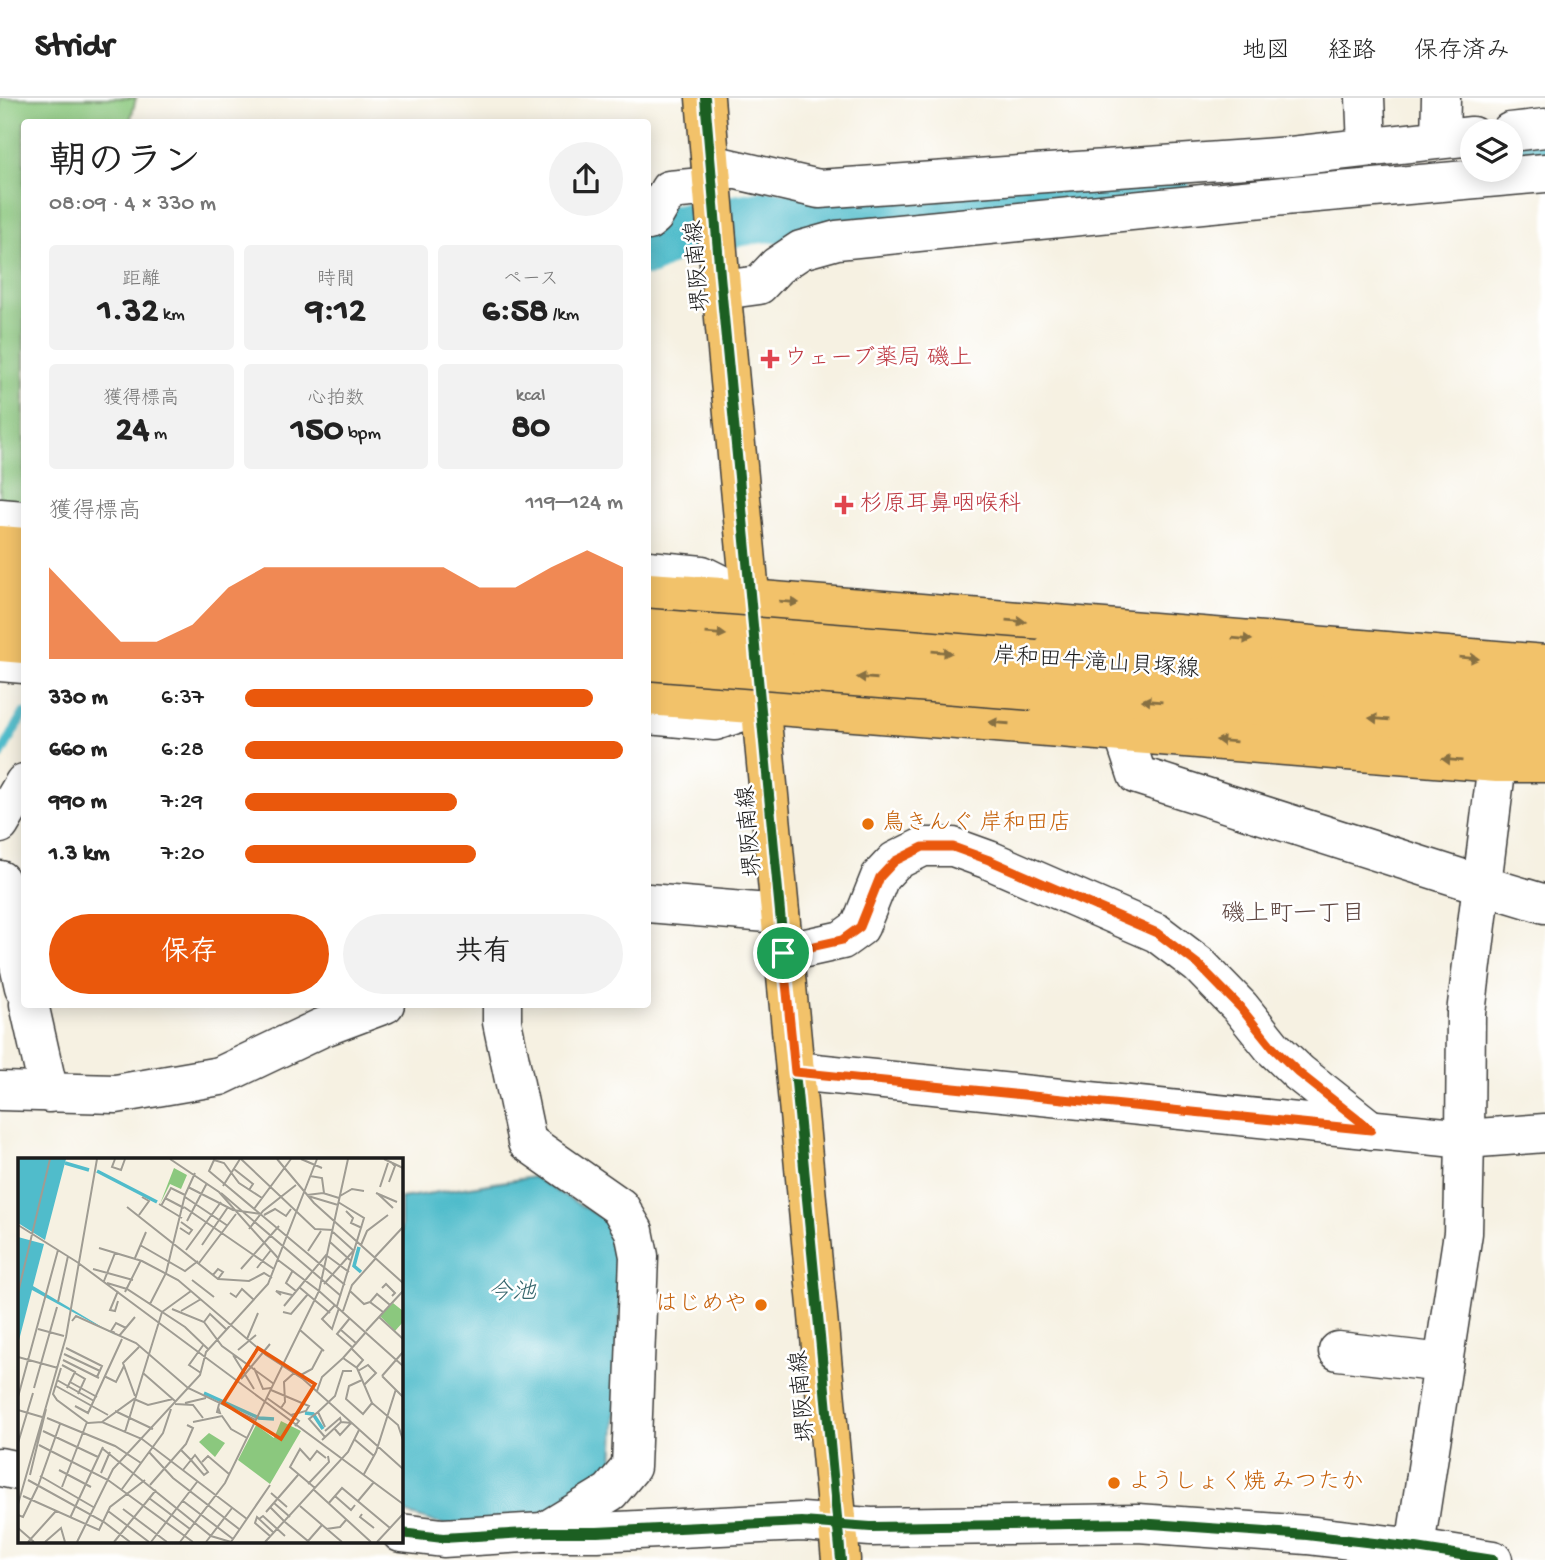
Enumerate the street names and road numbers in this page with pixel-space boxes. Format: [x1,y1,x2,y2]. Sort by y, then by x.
street label: 堺阪南線 [681,219,716,313]
street label: 岸和田牛滝山貝塚線 [992,642,1200,685]
street label: 堺阪南線 [733,784,768,878]
street label: 堺阪南線 [786,1349,821,1443]

